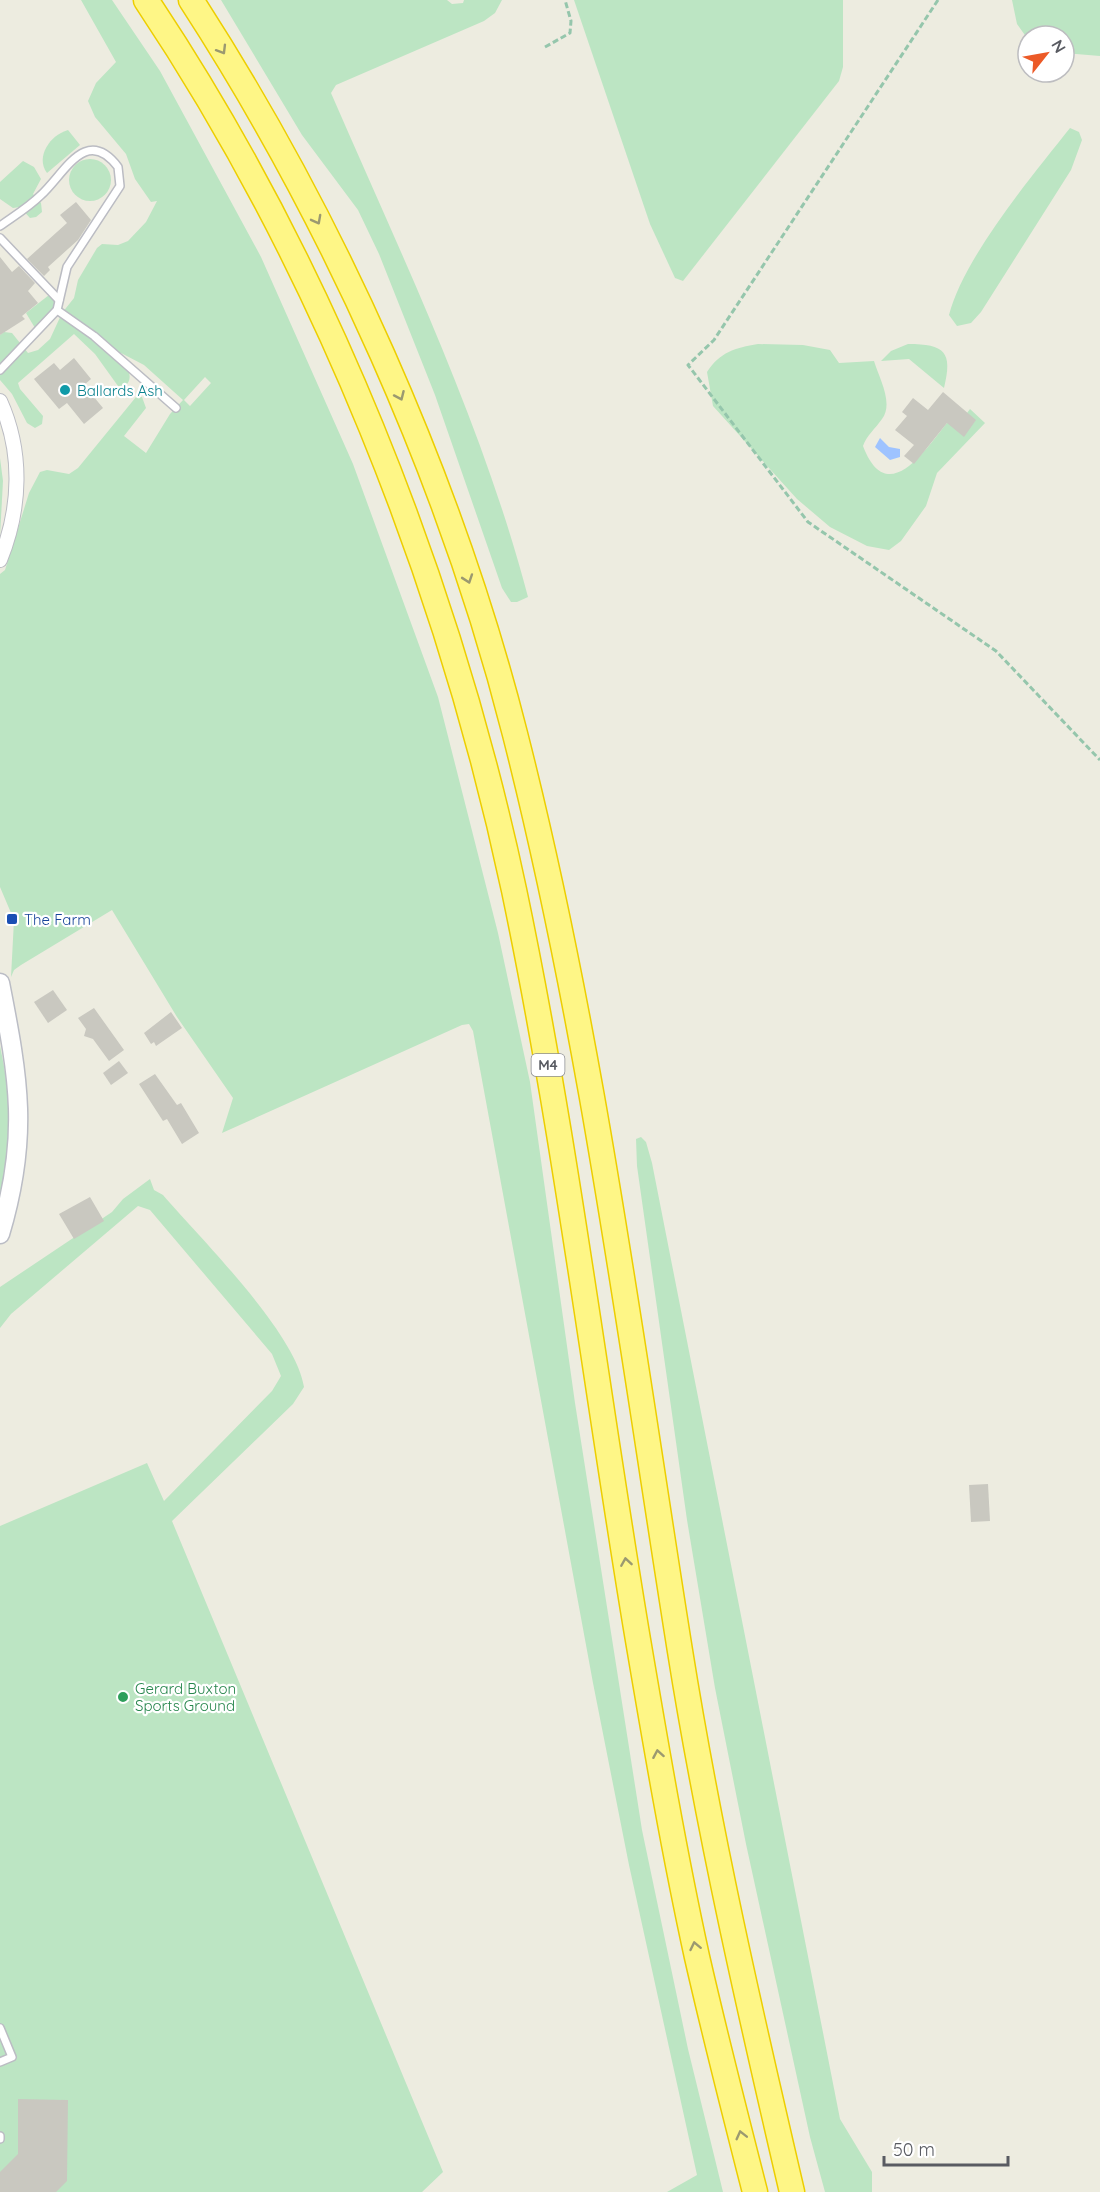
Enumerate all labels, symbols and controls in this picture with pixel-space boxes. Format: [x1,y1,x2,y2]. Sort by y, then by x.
north arrow [1016,24,1076,84]
text: N [1047,36,1070,56]
one-way arrow [214,44,226,54]
one-way arrow [310,214,321,224]
place label: Ballards Ash [77,381,163,400]
marker: Ballards Ash [58,383,72,397]
one-way arrow [393,390,405,401]
one-way arrow [460,573,473,584]
place label: The Farm [24,910,91,929]
marker: The Farm [5,912,19,926]
road number: M4 [532,1054,564,1076]
one-way arrow [620,1557,632,1567]
place label: Gerard Buxton Sports Ground [135,1679,236,1715]
marker: Gerard Buxton Sports Ground [116,1690,130,1704]
one-way arrow [652,1750,665,1760]
one-way arrow [689,1941,702,1951]
scale bar [884,2129,1008,2167]
one-way arrow [735,2130,748,2140]
text: 50 m [893,2138,935,2161]

